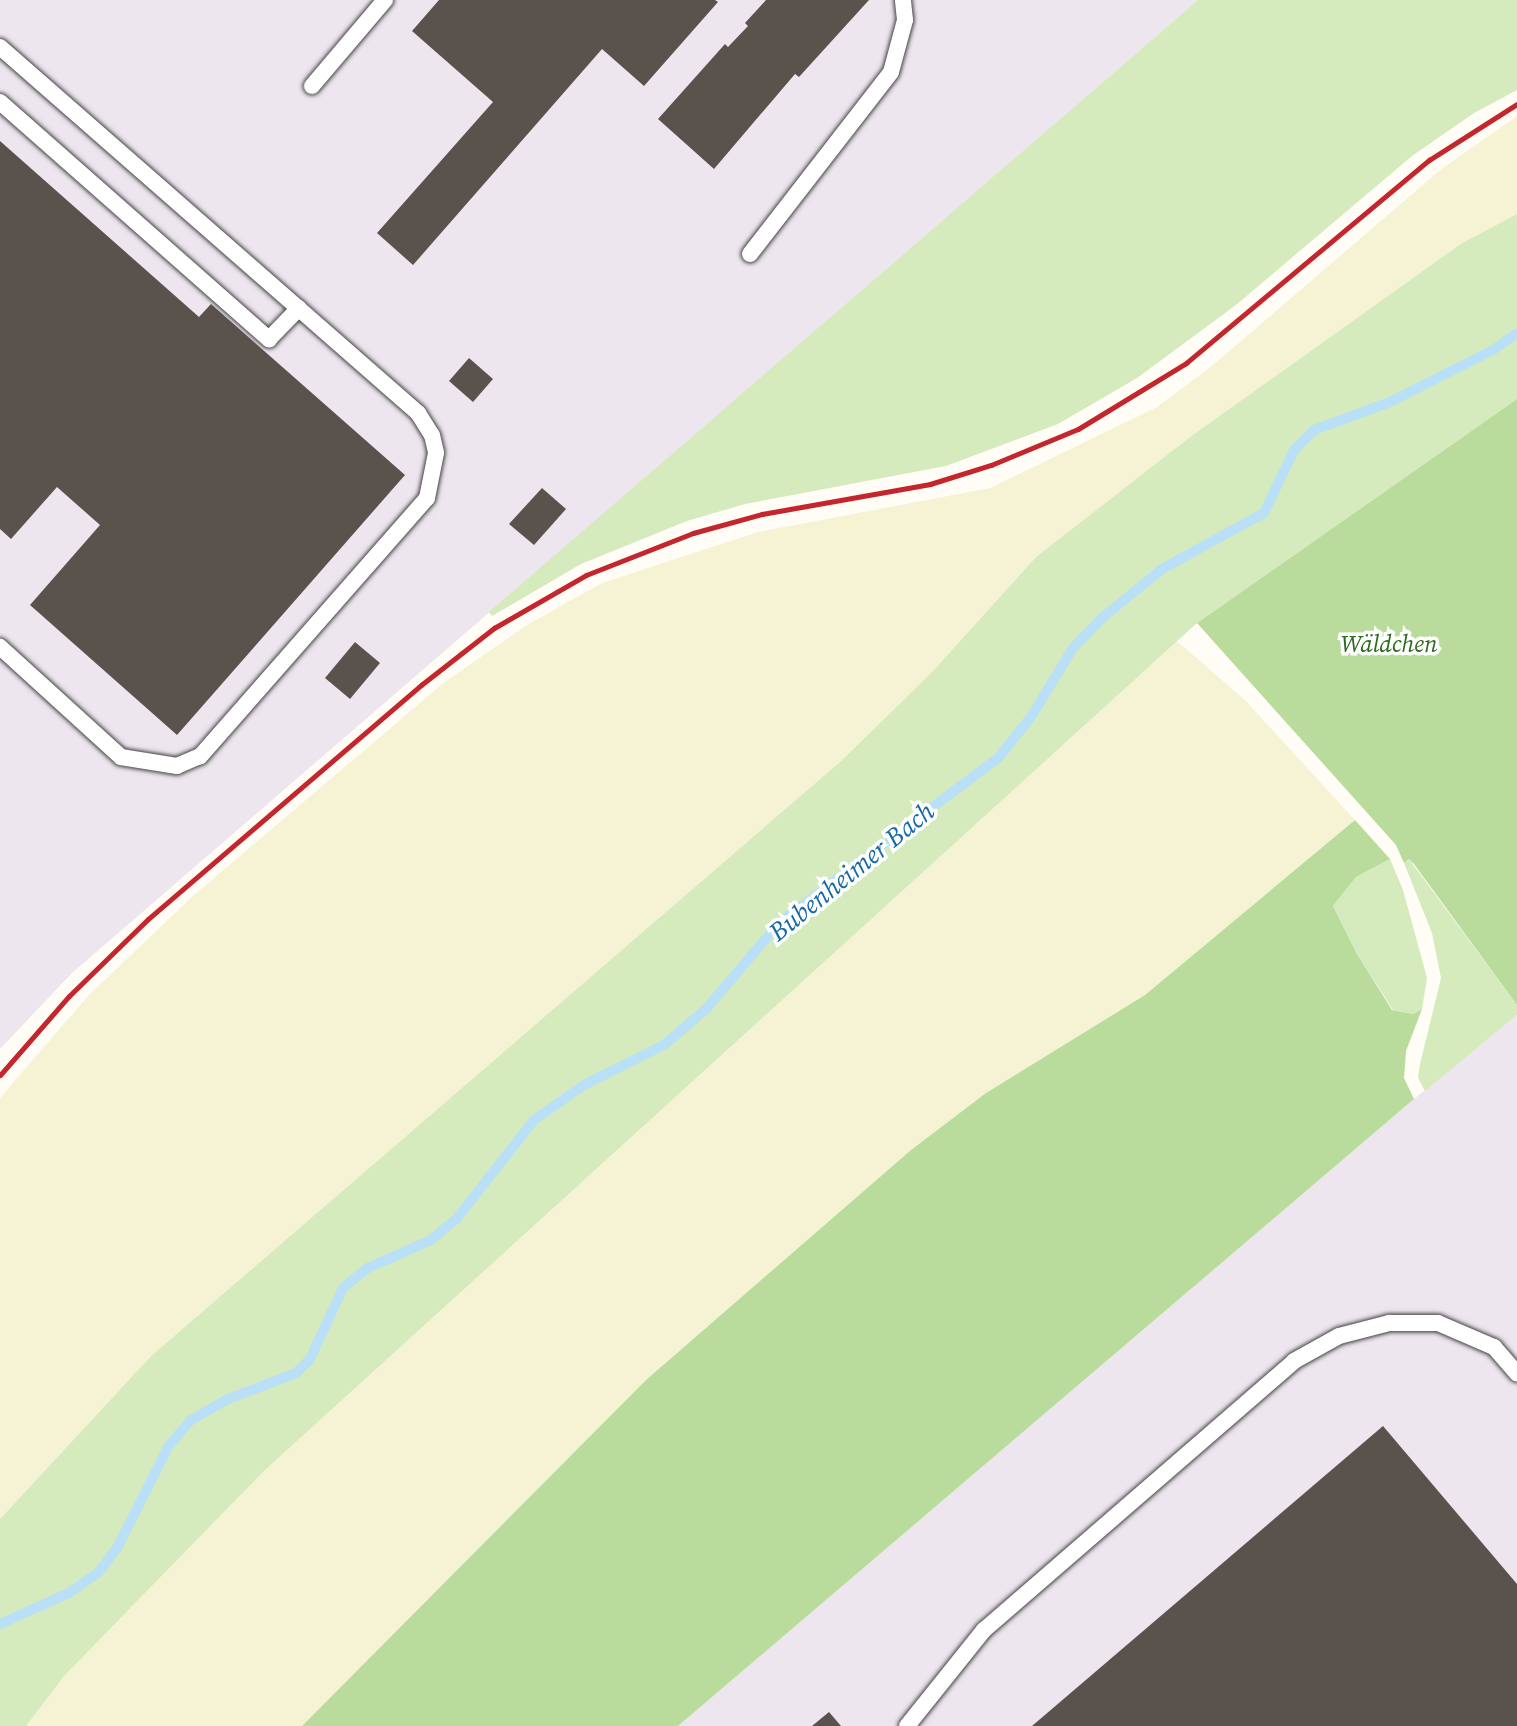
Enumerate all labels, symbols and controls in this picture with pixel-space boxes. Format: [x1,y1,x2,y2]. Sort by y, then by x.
park label: Wäldchen [1340,630,1438,658]
water label: Bubenheimer Bach [763,796,941,948]

